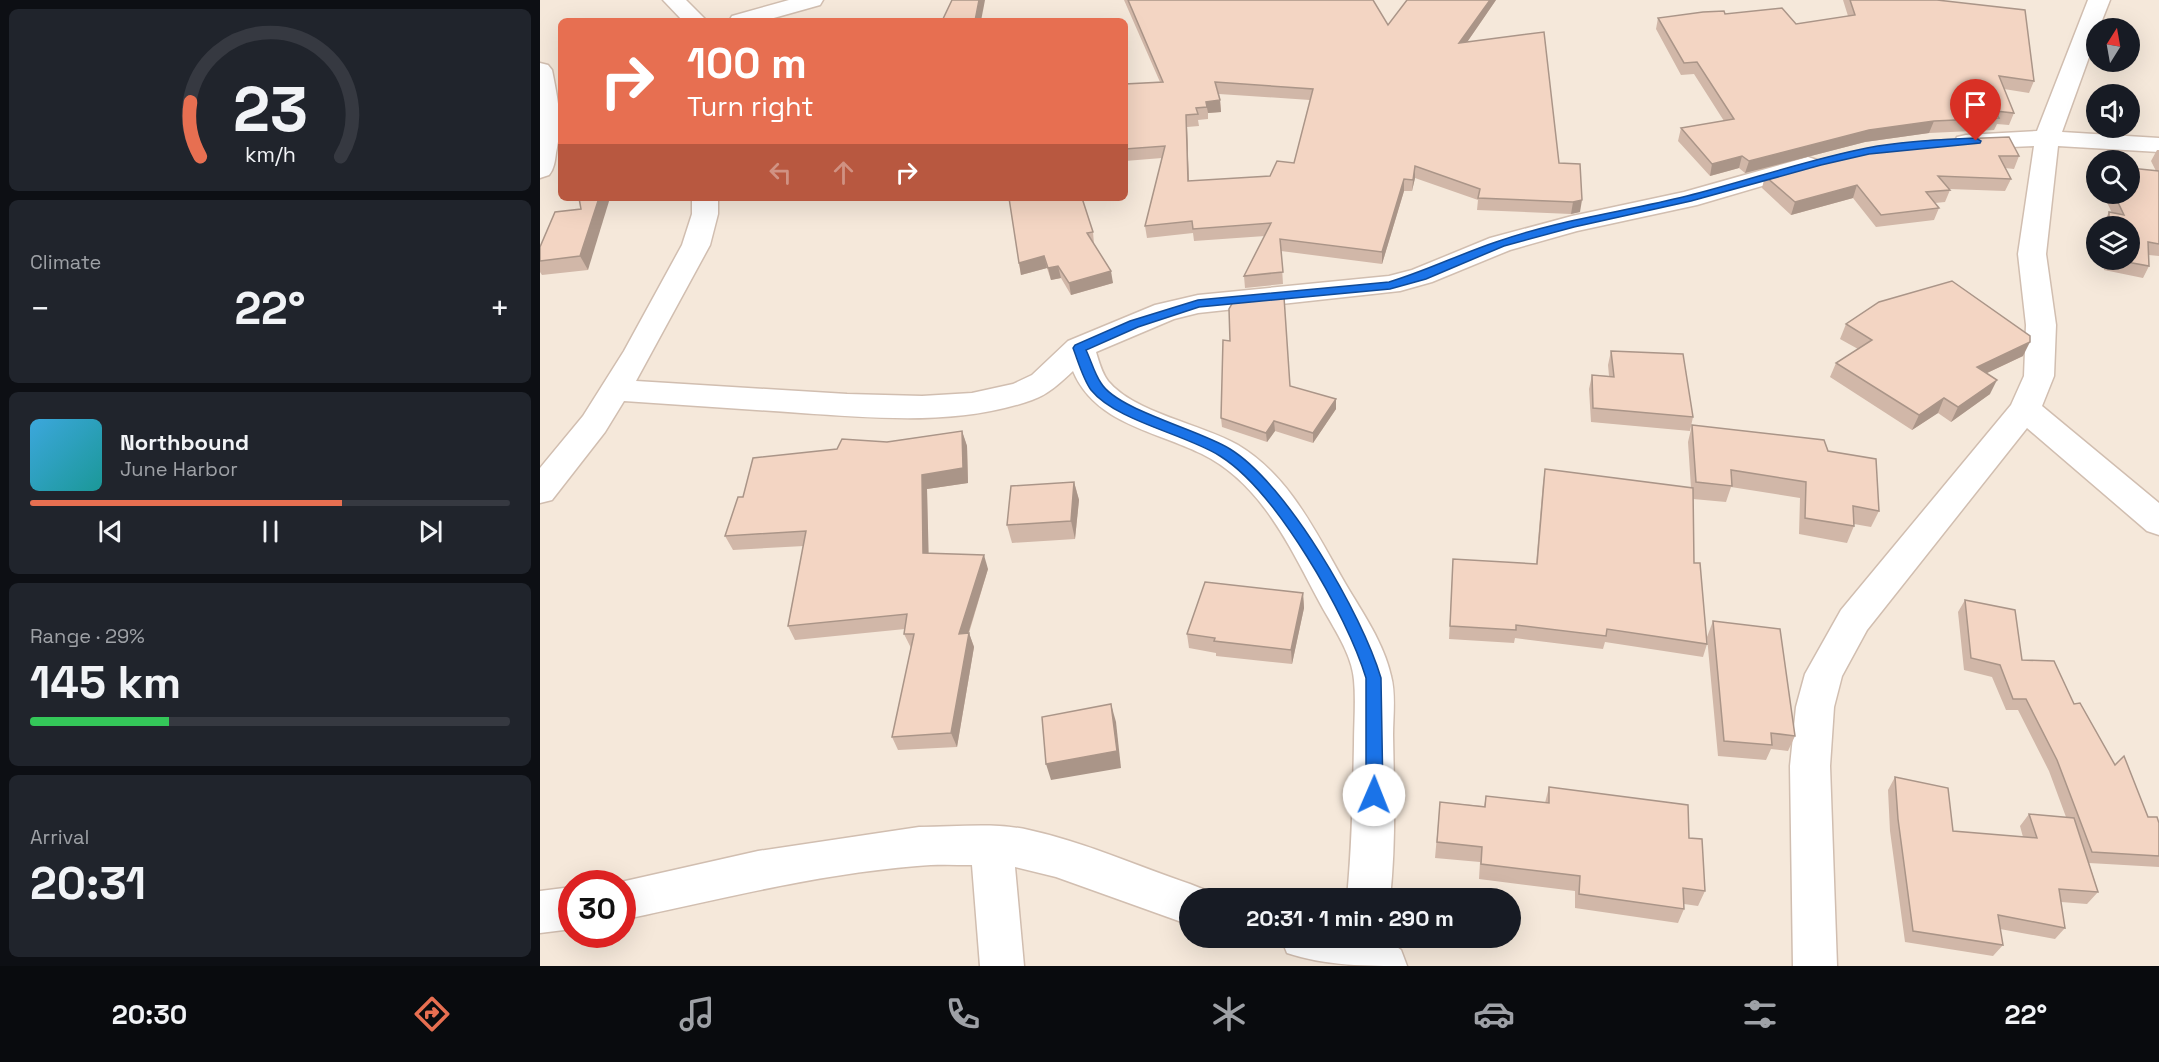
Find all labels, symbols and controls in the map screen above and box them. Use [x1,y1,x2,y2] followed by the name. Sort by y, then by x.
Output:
[2086,18,2140,72] north arrow
[2086,18,2140,270] map controls
[687,37,807,90] text: 100 m
[588,42,666,120] icon: right
[232,70,307,149] text: 23
[1950,79,2001,141] pin
[2086,84,2140,138] button: sound
[1959,88,1992,121] icon: arrive
[687,89,814,124] text: Turn right
[244,142,296,169] text: km/h
[2086,150,2140,204] button: search
[764,156,797,189] icon: left
[827,156,860,189] icon: ahead
[890,156,923,189] icon: right
[2086,216,2140,270] button: layers
[30,249,101,275] text: Climate
[234,280,306,337] text: 22°
[30,288,50,330] text: −
[490,288,510,330] text: +
[120,428,249,456] text: Northbound
[120,456,238,482] text: June Harbor
[94,515,127,548] icon: previous
[254,515,287,548] icon: pause
[414,515,447,548] icon: next
[30,623,145,649] text: Range · 29%
[30,654,181,711] text: 145 km
[1342,763,1406,827] position arrow
[30,824,89,850] text: Arrival
[30,855,146,912] text: 20:31
[558,870,636,948] speed limit sign: 30
[1246,904,1454,932] text: 20:31 · 1 min · 290 m
[411,993,453,1035] icon: directions
[676,993,718,1035] icon: music
[942,993,984,1035] icon: phone
[1208,993,1250,1035] icon: climate
[1473,993,1515,1035] icon: car
[1739,993,1781,1035] icon: filters
[112,997,187,1032] text: 20:30
[2004,997,2047,1032] text: 22°

